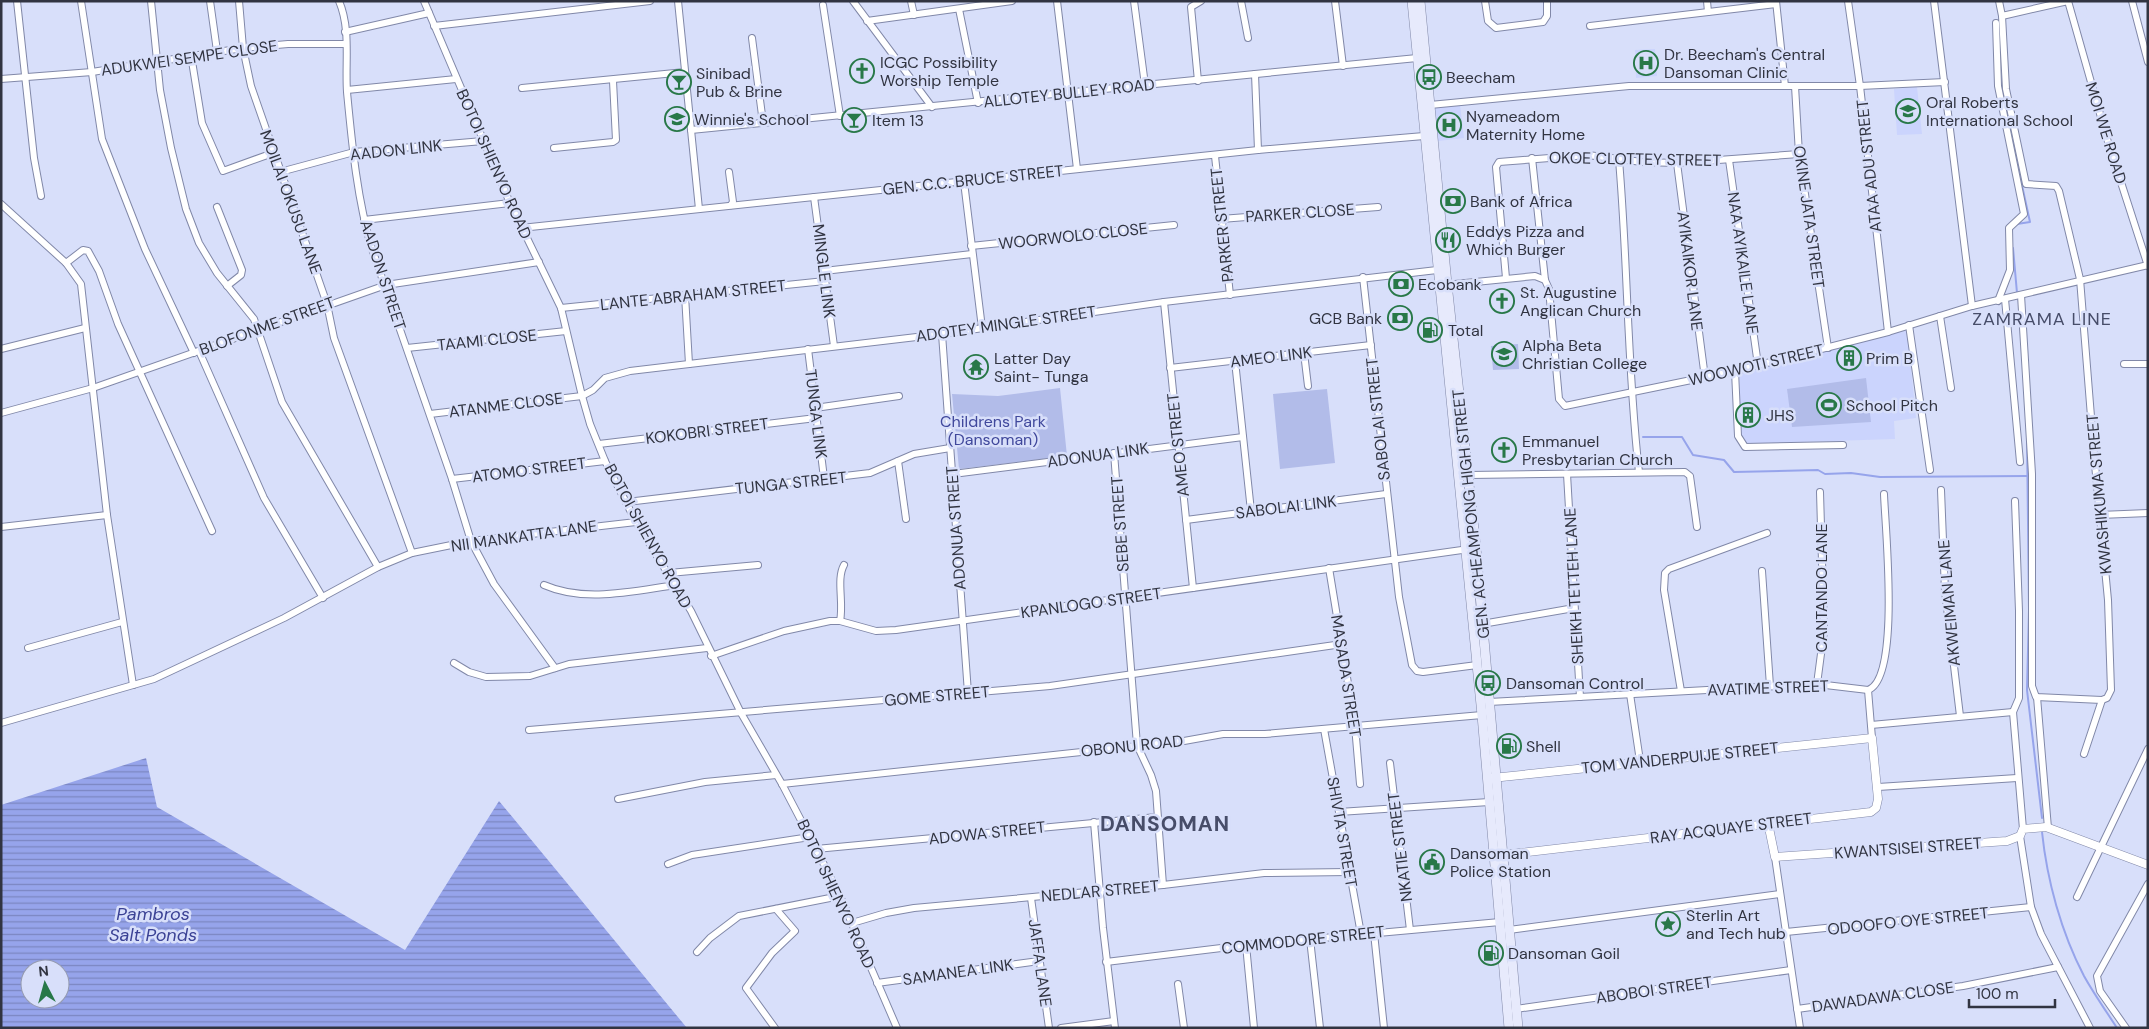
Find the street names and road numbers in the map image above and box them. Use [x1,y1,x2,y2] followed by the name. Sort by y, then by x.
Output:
[99,35,279,81] street label: ADUKWEI SEMPE CLOSE
[982,74,1156,112] street label: ALLOTEY BULLEY ROAD
[2081,80,2131,186] street label: MOI WE ROAD
[451,86,537,242] street label: BOTOI SHIENYO ROAD
[1852,99,1886,233] street label: ATAA ADU STREET
[255,127,327,277] street label: MOILAI OKUSU LANE
[349,135,443,165] street label: AADON LINK
[1789,144,1829,290] street label: OKINE JATA STREET
[1549,147,1721,171] street label: OKOE CLOTTEY STREET
[882,160,1064,200] street label: GEN. C.C. BRUCE STREET
[1206,167,1238,283] street label: PARKER STREET
[1723,190,1763,336] street label: NAA AYIKAILE LANE
[1245,199,1355,227] street label: PARKER CLOSE
[1672,210,1708,332] street label: AYIKAIKOR LANE
[355,217,411,333] street label: AADON STREET
[997,218,1149,254] street label: WOORWOLO CLOSE
[808,223,840,319] street label: MINGLE LINK
[599,275,787,315] street label: LANTE ABRAHAM STREET
[196,292,338,360] street label: BLOFONME STREET
[915,301,1097,347] street label: ADOTEY MINGLE STREET
[436,324,538,356] street label: TAAMI CLOSE
[1686,339,1826,391] street label: WOOWOTI STREET
[1229,342,1313,372] street label: AMEO LINK
[1361,356,1395,482] street label: SABOLAI STREET
[800,368,832,460] street label: TUNGA LINK
[448,388,564,422] street label: ATANME CLOSE
[1447,388,1495,640] street label: GEN. ACHEAMPONG HIGH STREET
[1162,392,1194,498] street label: AMEO STREET
[644,413,770,449] street label: KOKOBRI STREET
[2082,413,2116,575] street label: KWASHIKUMA STREET
[1046,437,1150,473] street label: ADONUA LINK
[471,453,587,487] street label: ATOMO STREET
[600,460,696,612] street label: BOTOI SHIENYO ROAD
[941,465,971,591] street label: ADONUA STREET
[734,467,848,499] street label: TUNGA STREET
[1106,475,1134,573] street label: SEBE STREET
[1234,490,1338,524] street label: SABOLAI LINK
[1559,507,1589,665] street label: SHEIKH TETTEH LANE
[450,515,598,557] street label: NII MANKATTA LANE
[1811,523,1832,653] street label: CANTANDO LANE
[1933,539,1965,667] street label: AKWEIMAN LANE
[1019,583,1163,623] street label: KPANLOGO STREET
[1326,613,1366,739] street label: MASADA STREET
[1707,675,1829,701] street label: AVATIME STREET
[883,681,991,711] street label: GOME STREET
[1080,730,1184,762] street label: OBONU ROAD
[1580,737,1780,779] street label: TOM VANDERPUIJE STREET
[1322,775,1362,889] street label: SHIVTA STREET
[1383,791,1417,903] street label: NKATIE STREET
[1649,808,1813,848] street label: RAY ACQUAYE STREET
[792,816,880,972] street label: BOTOI SHIENYO ROAD
[928,816,1046,850] street label: ADOWA STREET
[1833,832,1983,864] street label: KWANTSISEI STREET
[1040,875,1160,907] street label: NEDLAR STREET
[1826,902,1990,940] street label: ODOOFO OYE STREET
[1023,918,1057,1008] street label: JAFFA LANE
[1220,921,1386,959] street label: COMMODORE STREET
[901,954,1015,990] street label: SAMANEA LINK
[1594,971,1714,1009] street label: ABOBOI STREET
[1811,977,1955,1017] street label: DAWADAWA CLOSE

